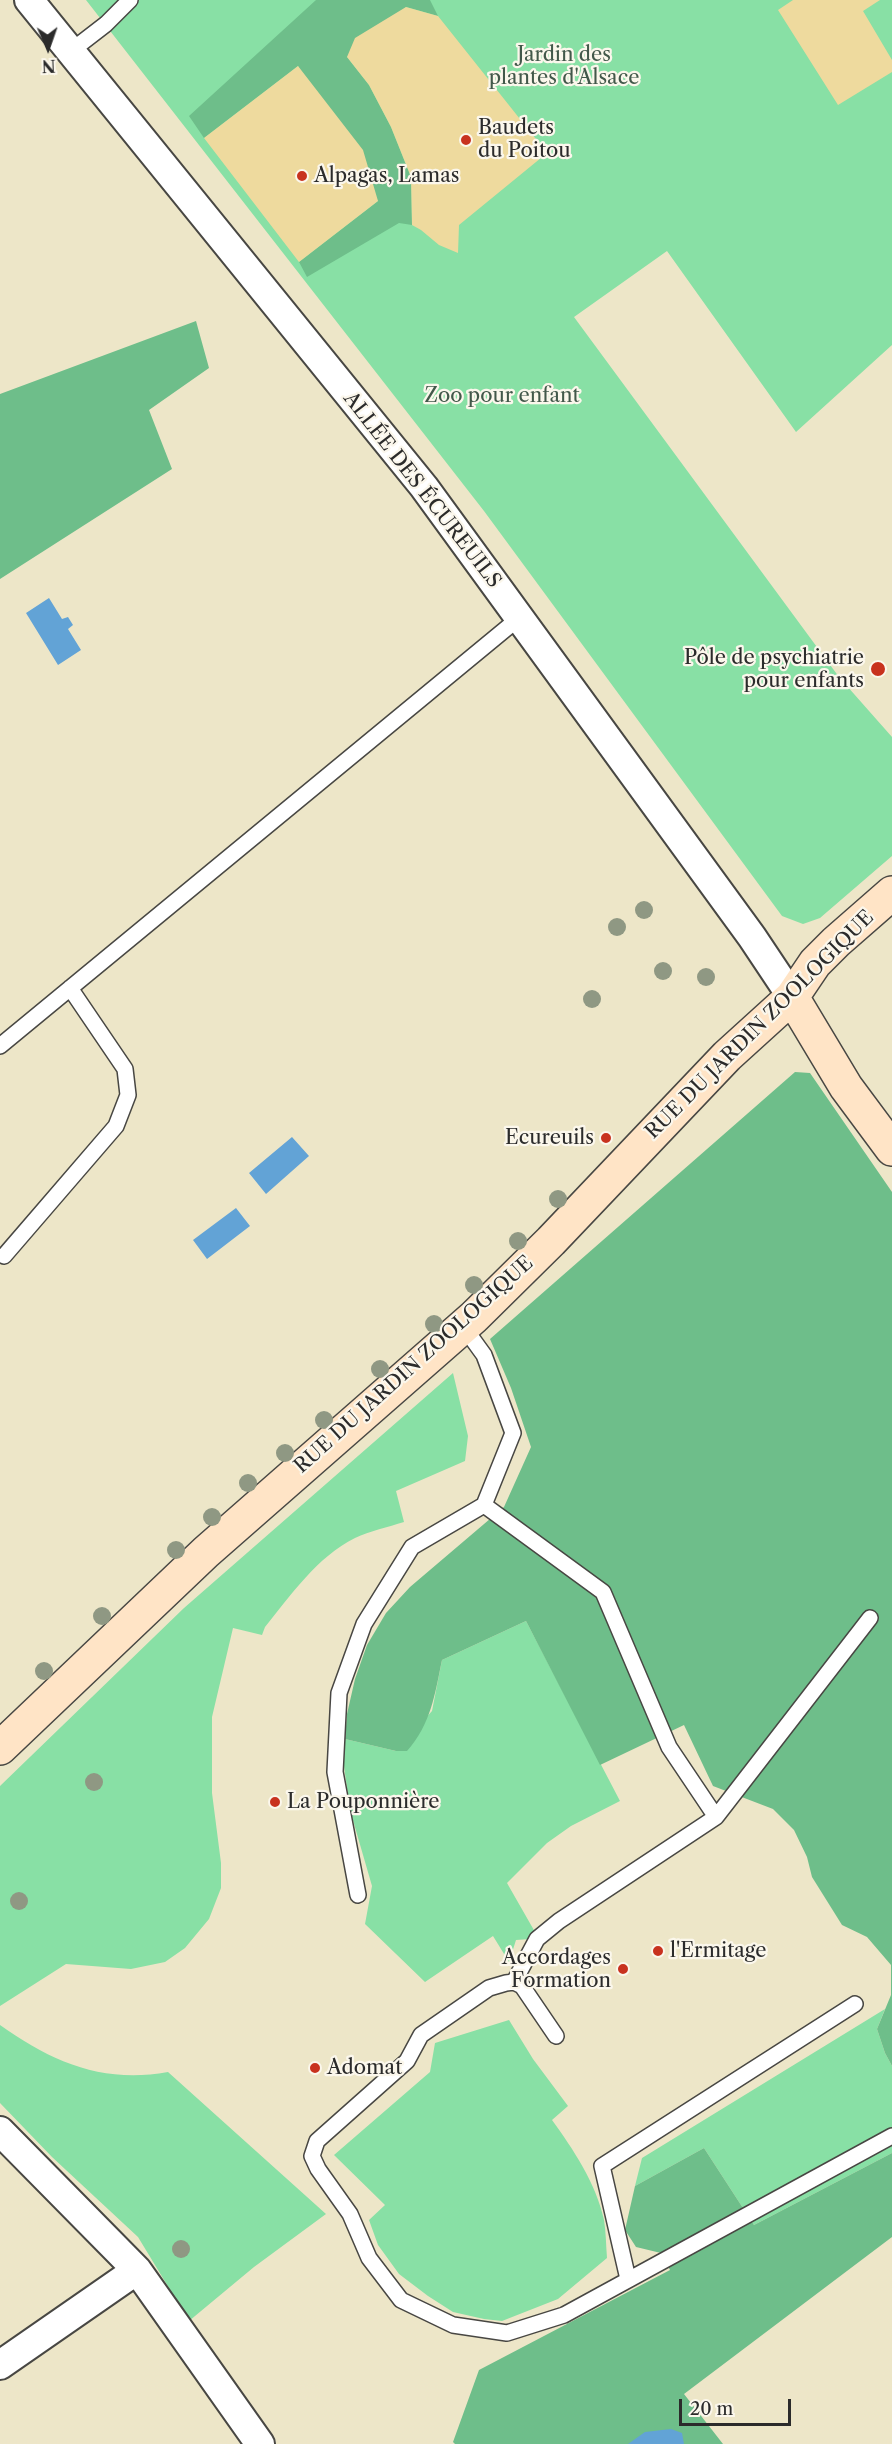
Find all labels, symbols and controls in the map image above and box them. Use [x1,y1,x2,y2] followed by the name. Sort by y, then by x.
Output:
[18,18,78,78] north arrow
[489,43,639,90] park label: Jardin des plantes d'Alsace
[41,56,56,76] text: N
[478,116,571,163] place label: Baudets du Poitou
[459,133,473,147] marker: Baudets du Poitou
[314,164,459,188] place label: Alpagas, Lamas
[295,169,309,183] marker: Alpagas, Lamas
[424,384,580,408] park label: Zoo pour enfant
[338,387,506,593] street label: ALLÉE DES ÉCUREUILS
[684,646,864,693] place label: Pôle de psychiatrie pour enfants
[869,660,887,678] marker: Pôle de psychiatrie pour enfants
[641,906,879,1144] street label: RUE DU JARDIN ZOOLOGIQUE
[505,1126,594,1150] place label: Ecureuils
[599,1131,613,1145] marker: Ecureuils
[290,1251,538,1479] street label: RUE DU JARDIN ZOOLOGIQUE
[287,1790,440,1814] place label: La Pouponnière
[268,1795,282,1809] marker: La Pouponnière
[670,1939,766,1963] place label: l'Ermitage
[651,1944,665,1958] marker: l'Ermitage
[502,1946,611,1993] place label: Accordages Formation
[616,1962,630,1976] marker: Accordages Formation
[327,2056,402,2080] place label: Adomat
[308,2061,322,2075] marker: Adomat
[682,2387,794,2425] scale bar
[690,2398,733,2420] text: 20 m

